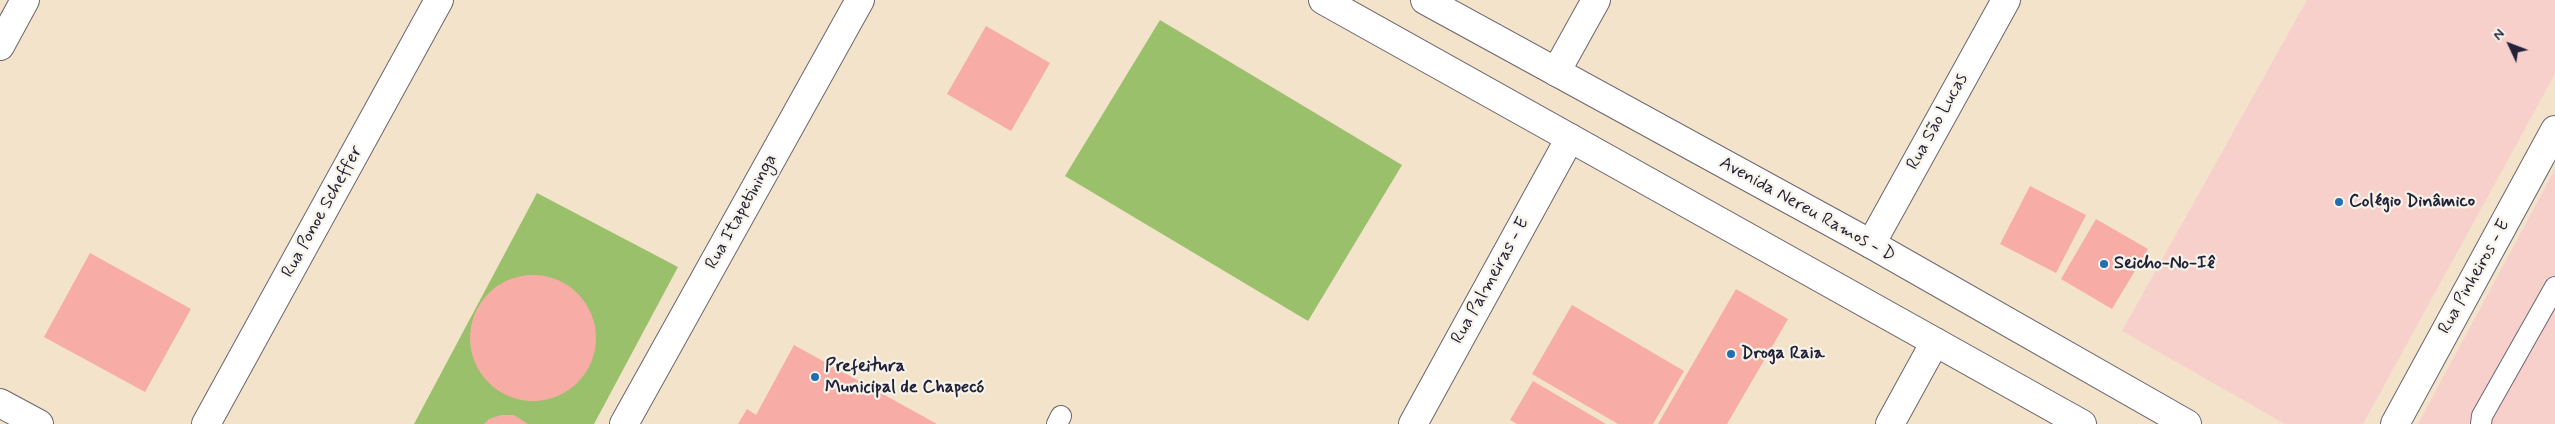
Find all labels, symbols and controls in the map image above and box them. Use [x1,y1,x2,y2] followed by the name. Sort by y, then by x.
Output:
[2485,20,2535,70] north arrow
[2489,25,2509,44] text: N
[1903,70,1973,174] street label: Rua São Lucas
[278,142,368,282] street label: Rua Ponoe Scheffer
[701,151,783,273] street label: Rua Itapetininga
[1715,153,1899,267] street label: Avenida Nereu Ramos - D
[2349,191,2475,213] place label: Colégio Dinâmico
[2333,196,2345,208] marker: Colégio Dinâmico
[1447,214,1535,348] street label: Rua Palmeiras - E
[2435,216,2515,338] street label: Rua Pinheiros - E
[2114,253,2216,275] place label: Seicho-No-Iê
[2098,258,2110,270] marker: Seicho-No-Iê
[1741,343,1824,365] place label: Droga Raia
[1725,348,1737,360] marker: Droga Raia
[825,356,984,398] place label: Prefeitura Municipal de Chapecó
[809,371,821,383] marker: Prefeitura Municipal de Chapecó

